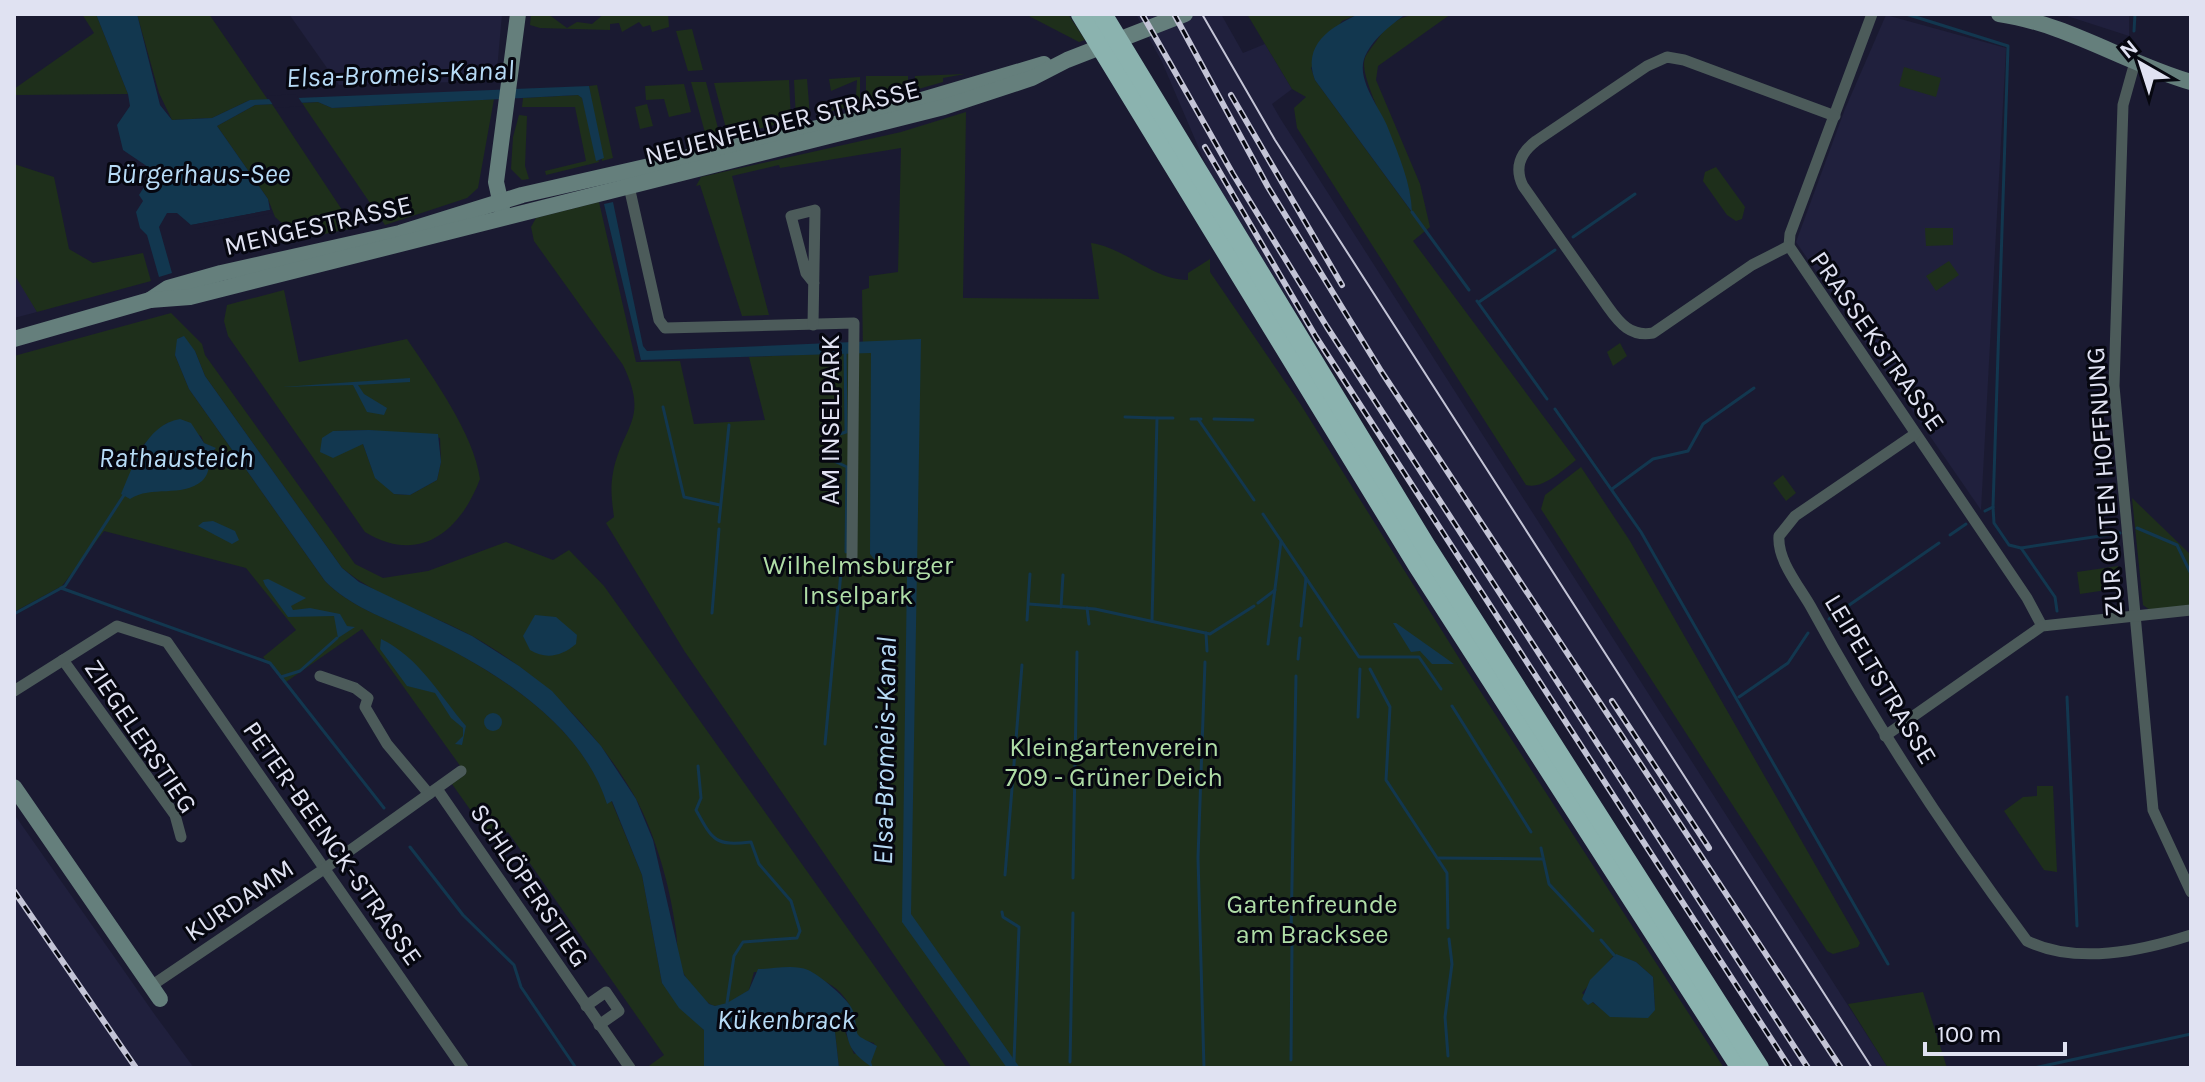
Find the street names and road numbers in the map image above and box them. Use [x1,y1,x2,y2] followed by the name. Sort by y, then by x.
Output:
[642,73,923,172] street label: NEUENFELDER STRASSE
[221,189,415,262] street label: MENGESTRASSE
[1804,245,1951,437] street label: PRASSEKSTRASSE
[815,334,846,505] street label: AM INSELPARK
[2080,346,2129,618] street label: ZUR GUTEN HOFFNUNG
[1818,589,1943,770] street label: LEIPELTSTRASSE
[78,654,203,819] street label: ZIEGELERSTIEG
[236,715,429,971] street label: PETER-BEENCK-STRASSE
[464,798,596,973] street label: SCHLÖPERSTIEG
[179,853,300,948] street label: KURDAMM

